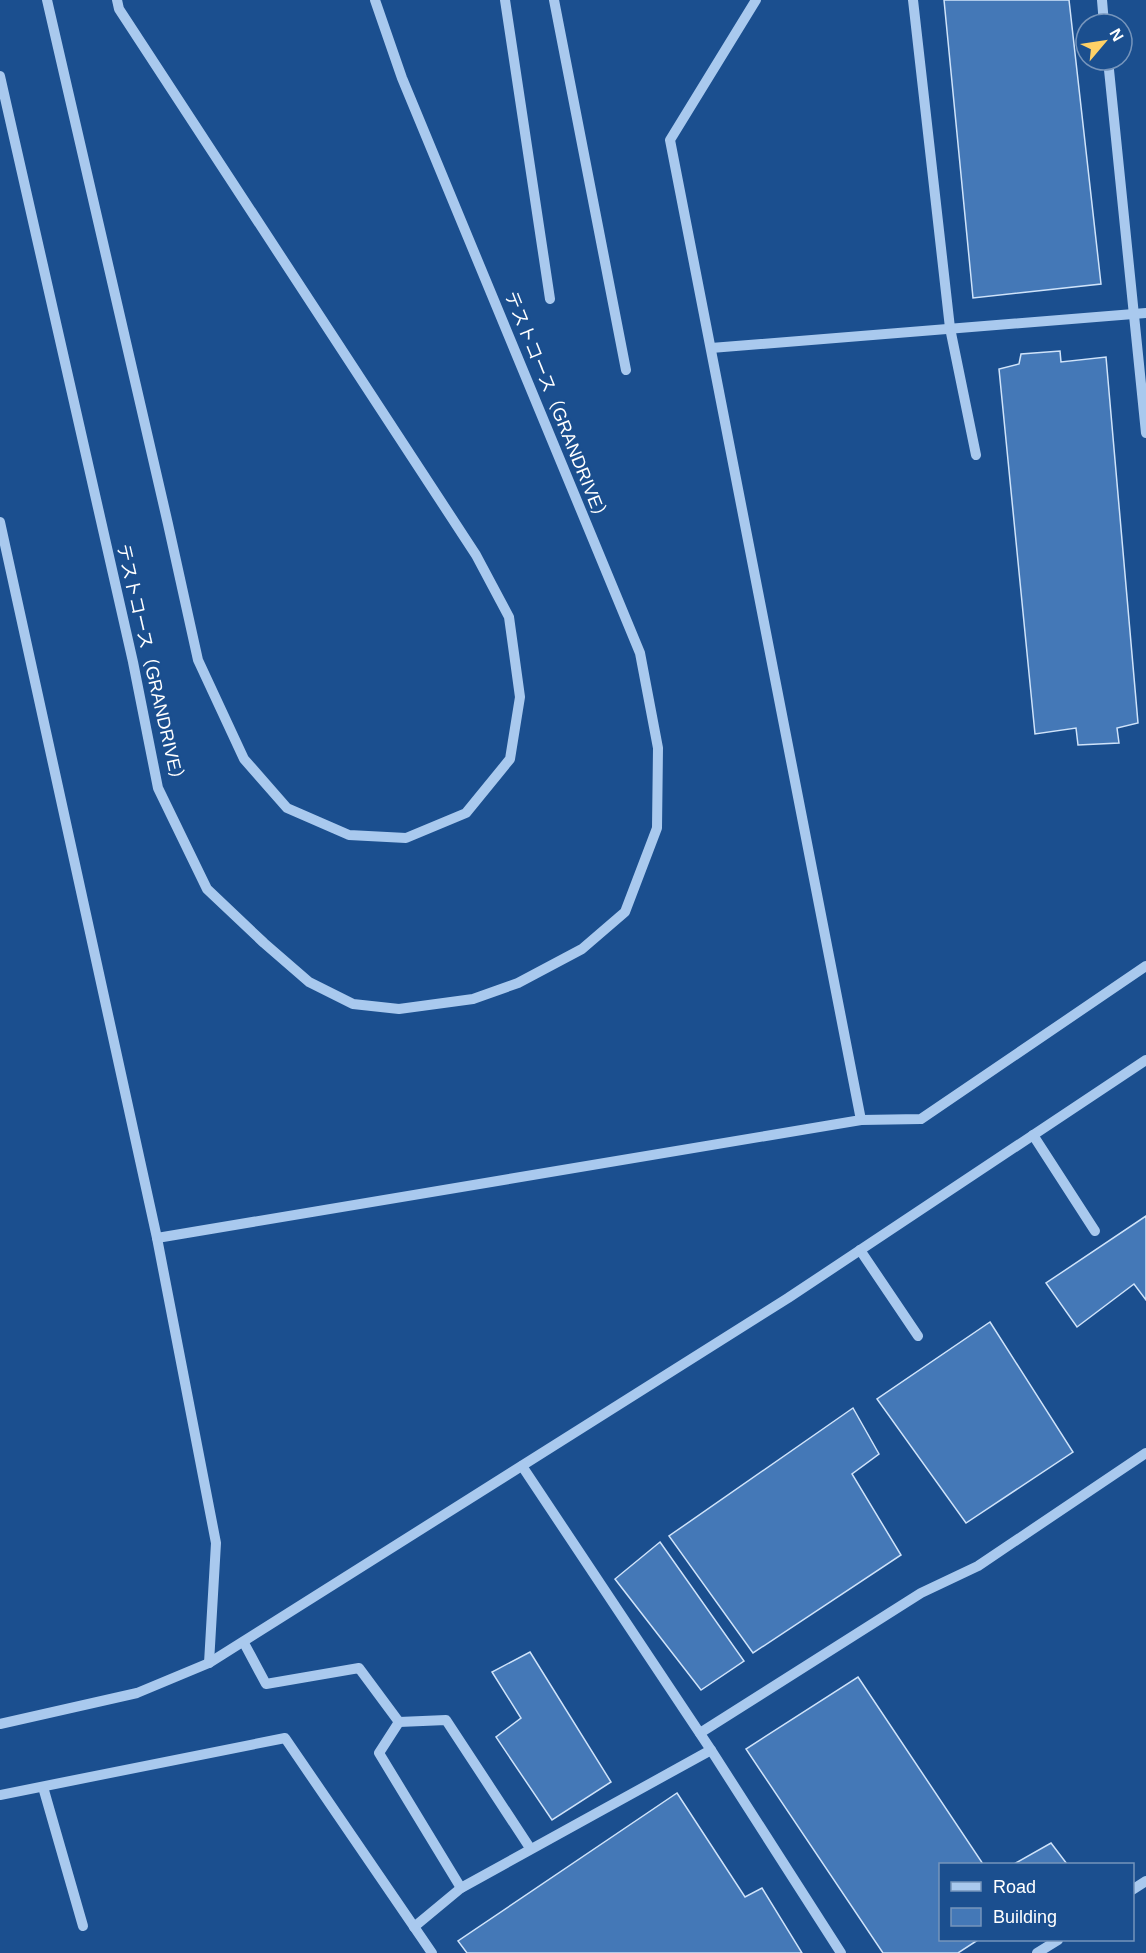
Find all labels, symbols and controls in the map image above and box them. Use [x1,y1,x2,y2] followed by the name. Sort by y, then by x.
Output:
[1074,12,1134,72] north arrow
[1106,26,1127,44] text: N
[501,288,613,528] street label: テストコース（GRANDRIVE）
[113,542,189,790] street label: テストコース（GRANDRIVE）
[939,1863,1134,1941] legend
[993,1877,1036,1897] text: Road
[993,1907,1057,1927] text: Building

